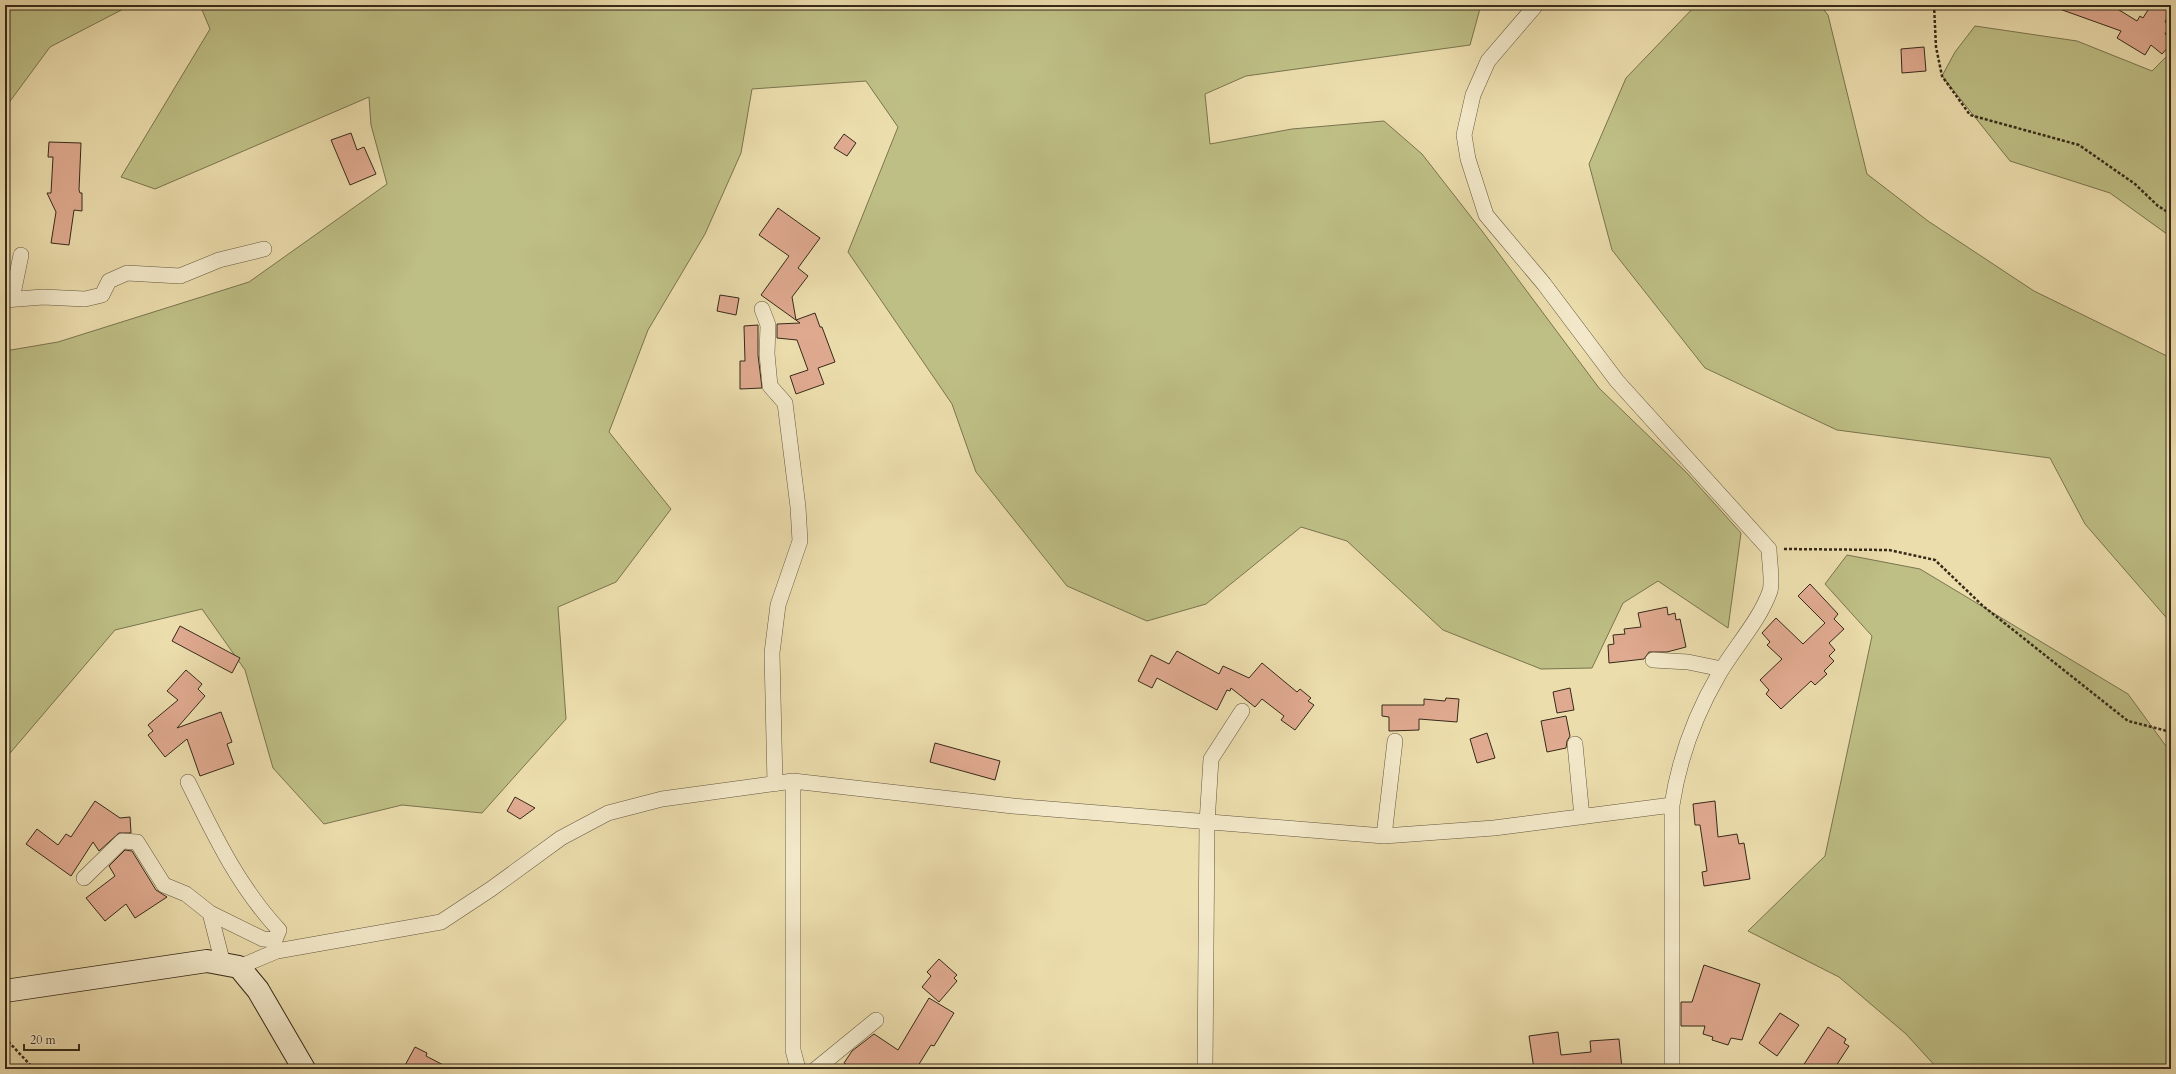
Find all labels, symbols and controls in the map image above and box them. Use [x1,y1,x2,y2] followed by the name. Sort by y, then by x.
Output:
[24,1026,79,1052] scale bar
[30,1032,57,1048] text: 20 m

